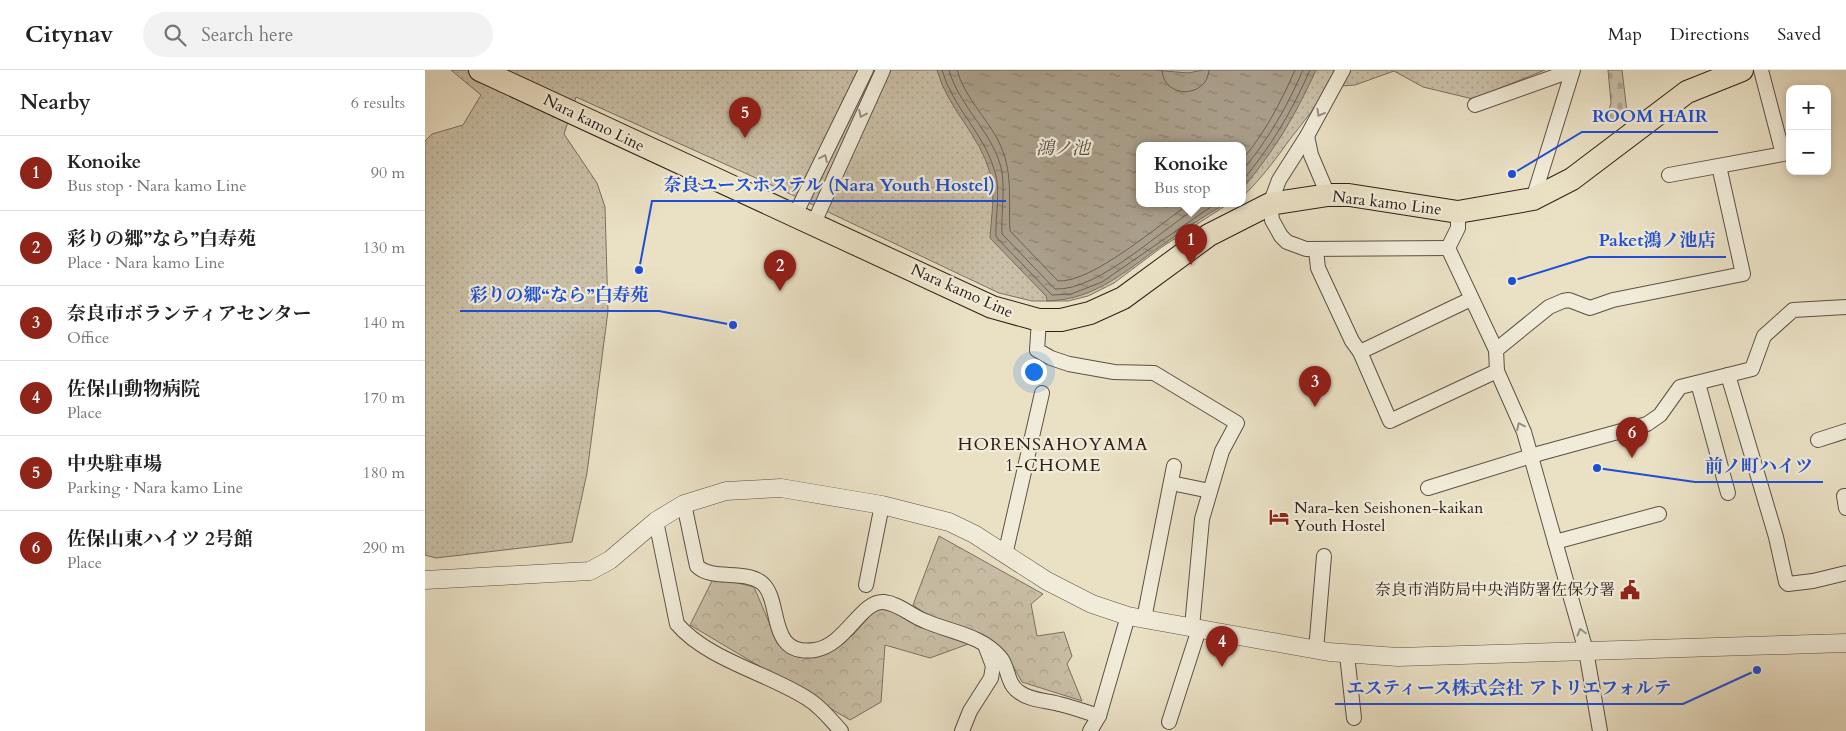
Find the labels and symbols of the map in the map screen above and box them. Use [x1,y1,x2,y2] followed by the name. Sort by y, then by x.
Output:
[540,89,648,157] street label: Nara kamo Line
[729,97,761,138] pin: 5
[1582,99,1718,132] callout: ROOM HAIR
[1592,104,1709,129] text: ROOM HAIR
[1316,107,1326,116] one-way arrow
[858,109,868,118] one-way arrow
[1036,136,1092,161] water label: 鴻ノ池
[818,154,828,163] one-way arrow
[652,168,1006,201] callout: 奈良ユースホステル (Nara Youth Hostel)
[663,173,995,198] text: 奈良ユースホステル (Nara Youth Hostel)
[1331,185,1443,221] street label: Nara kamo Line
[1175,224,1207,265] pin: 1
[1589,224,1726,257] callout: Paket鴻ノ池店
[1598,228,1716,253] text: Paket鴻ノ池店
[764,250,796,291] pin: 2
[907,259,1017,323] street label: Nara kamo Line
[460,278,659,311] callout: 彩りの郷“なら”白寿苑
[469,283,649,308] text: 彩りの郷“なら”白寿苑
[1021,359,1047,385] your location
[1299,366,1331,407] pin: 3
[1616,417,1648,458] pin: 6
[1516,422,1526,431] one-way arrow
[958,432,1148,478] district label: HORENSAHOYAMA 1-CHOME
[1695,449,1823,482] callout: 前ノ町ハイツ
[1705,454,1813,479] text: 前ノ町ハイツ
[1294,497,1483,537] place label: Nara-ken Seishonen-kaikan Youth Hostel
[1268,506,1290,528] hotel icon: Nara-ken Seishonen-kaikan Youth Hostel
[1375,579,1615,601] place label: 奈良市消防局中央消防署佐保分署
[1619,579,1641,601] public building icon: 奈良市消防局中央消防署佐保分署
[1206,626,1238,667] pin: 4
[1576,628,1586,636] one-way arrow
[1335,671,1683,704] callout: エスティース株式会社 アトリエフォルテ
[1347,676,1671,701] text: エスティース株式会社 アトリエフォルテ

